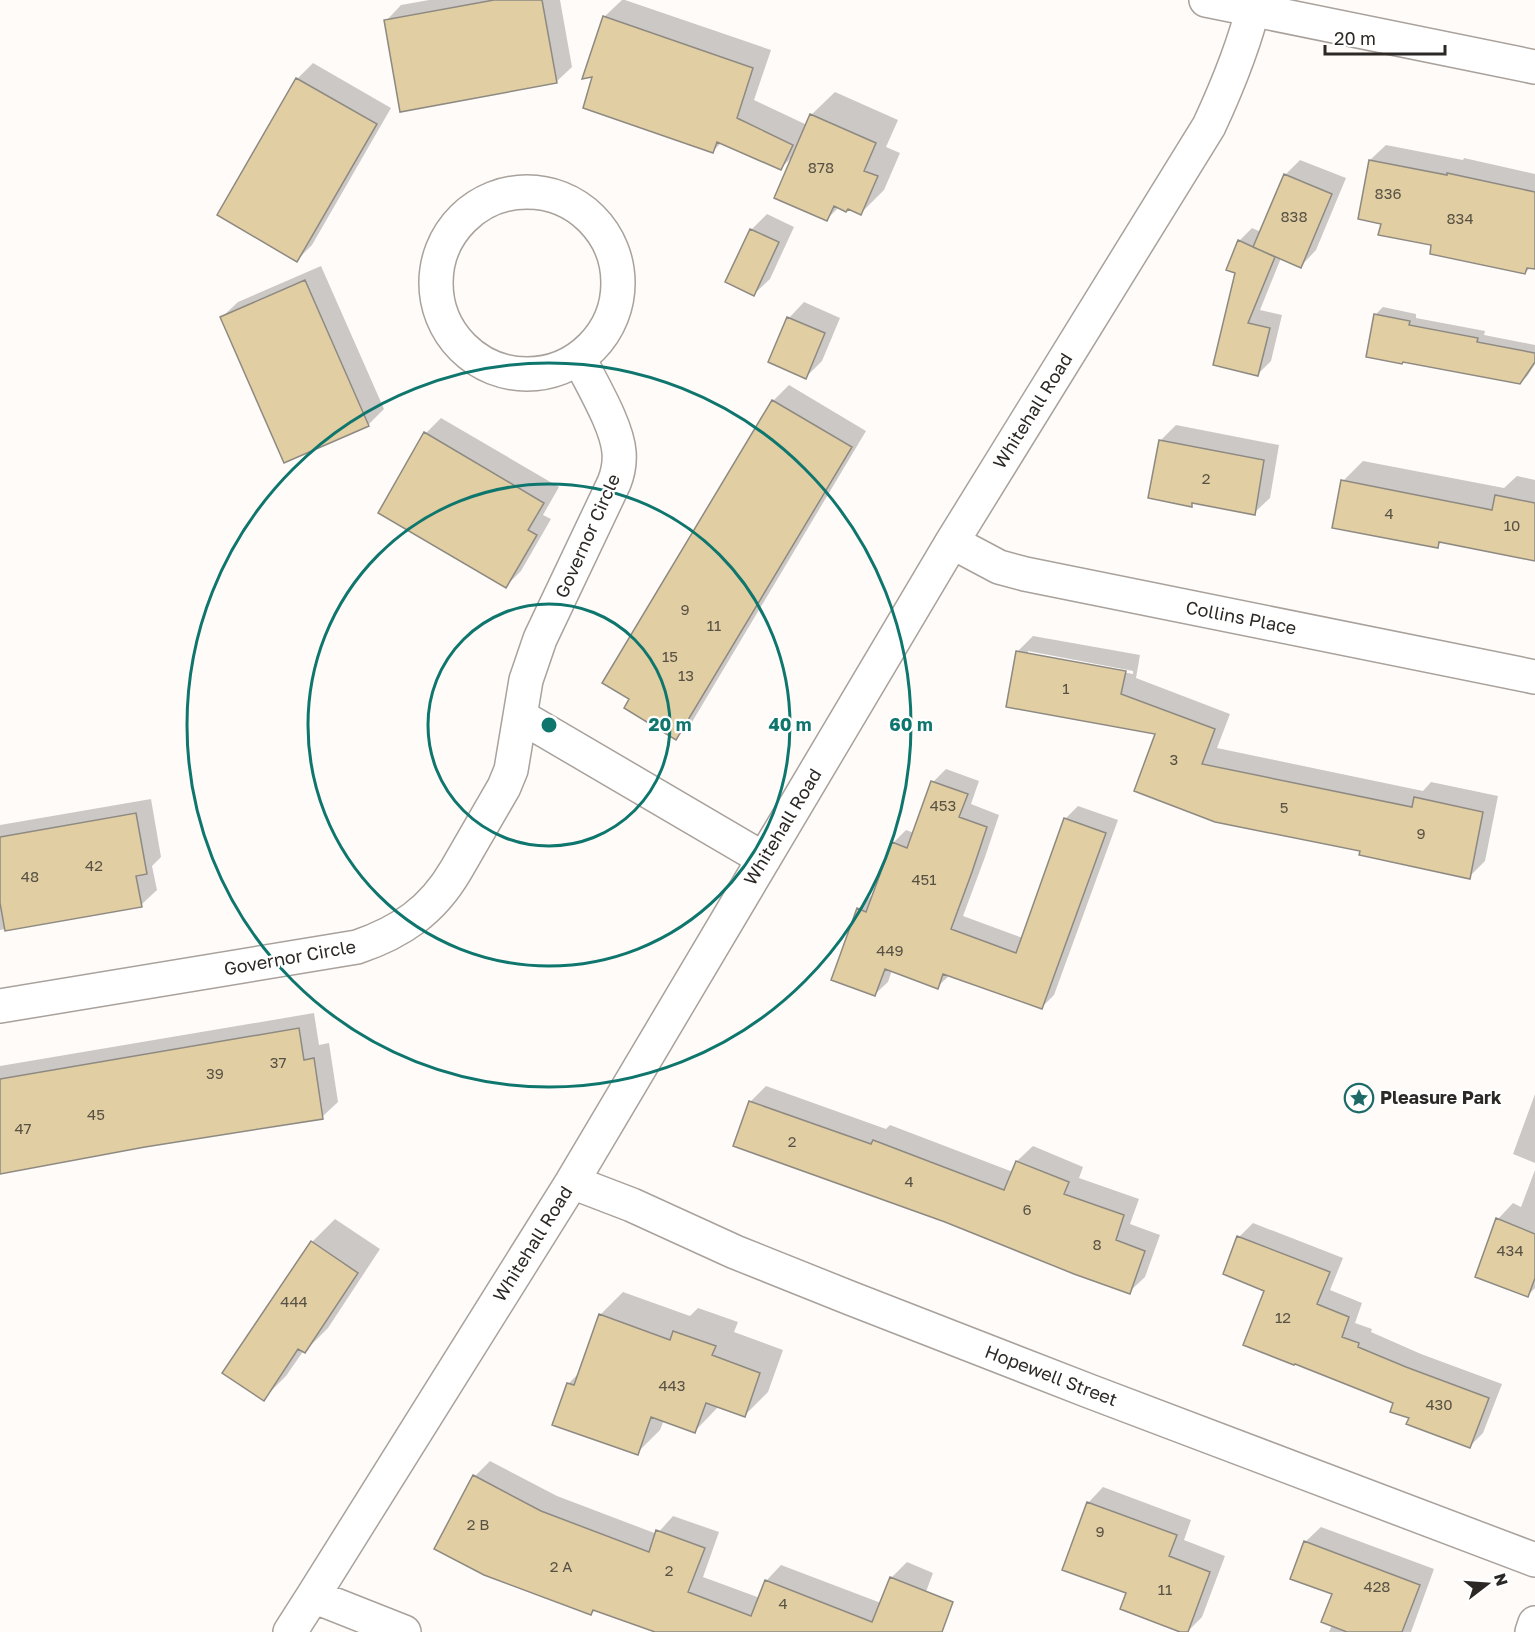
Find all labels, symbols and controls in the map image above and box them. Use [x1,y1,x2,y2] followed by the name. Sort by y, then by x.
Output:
[1325,18,1445,56] scale bar
[1334,27,1376,49] text: 20 m
[808,158,834,176] house number: 878
[1374,184,1402,202] house number: 836
[1280,207,1308,225] house number: 838
[1446,209,1474,227] house number: 834
[988,349,1077,472] street label: Whitehall Road
[1202,469,1210,487] house number: 2
[550,470,624,601] street label: Governor Circle
[1384,504,1394,522] house number: 4
[1504,516,1520,534] house number: 10
[1184,595,1298,639] street label: Collins Place
[680,600,690,618] house number: 9
[707,616,721,634] house number: 11
[662,647,678,665] house number: 15
[678,666,694,684] house number: 13
[1062,679,1070,697] house number: 1
[649,713,691,735] text: 20 m
[768,713,812,735] text: 40 m
[889,713,933,735] text: 60 m
[539,715,559,735] centre of rings
[1170,750,1178,768] house number: 3
[739,764,826,889] street label: Whitehall Road
[930,796,956,814] house number: 453
[1280,798,1288,816] house number: 5
[1416,824,1426,842] house number: 9
[85,856,103,874] house number: 42
[21,867,39,885] house number: 48
[911,870,937,888] house number: 451
[222,935,357,979] street label: Governor Circle
[876,941,904,959] house number: 449
[270,1053,286,1071] house number: 37
[206,1064,224,1082] house number: 39
[1343,1082,1375,1114] place icon: Pleasure Park
[1380,1086,1502,1108] place label: Pleasure Park
[87,1105,105,1123] house number: 45
[14,1119,32,1137] house number: 47
[788,1132,796,1150] house number: 2
[904,1172,914,1190] house number: 4
[488,1182,577,1305] street label: Whitehall Road
[1022,1200,1032,1218] house number: 6
[1092,1235,1102,1253] house number: 8
[1496,1241,1524,1259] house number: 434
[280,1292,308,1310] house number: 444
[1275,1308,1291,1326] house number: 12
[982,1340,1121,1410] street label: Hopewell Street
[658,1376,686,1394] house number: 443
[1425,1395,1453,1413] house number: 430
[467,1515,489,1533] house number: 2 B
[1095,1522,1105,1540] house number: 9
[1457,1554,1517,1614] north arrow
[550,1557,572,1575] house number: 2 A
[665,1561,673,1579] house number: 2
[1490,1571,1513,1588] text: N
[1363,1577,1391,1595] house number: 428
[1158,1580,1172,1598] house number: 11
[778,1594,788,1612] house number: 4

